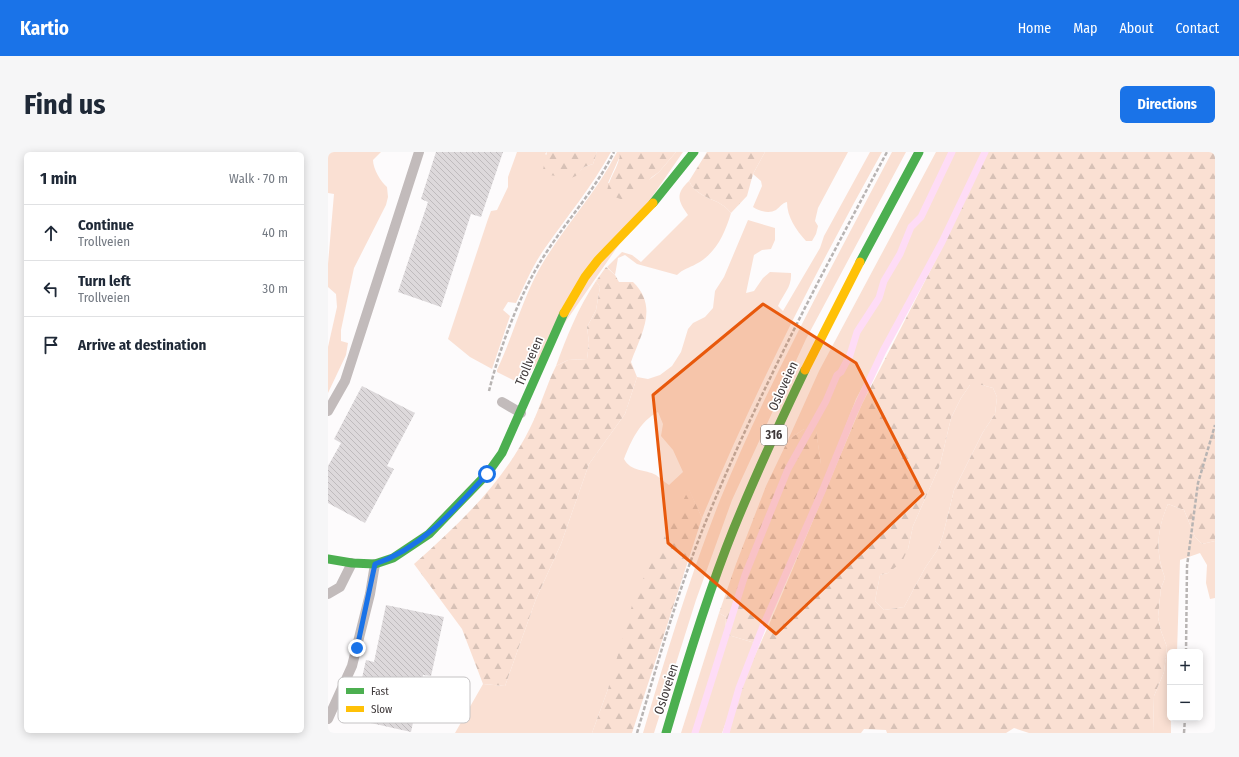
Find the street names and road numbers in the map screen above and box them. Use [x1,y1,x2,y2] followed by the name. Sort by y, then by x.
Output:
[512,334,546,388] street label: Trollveien
[765,359,801,413] street label: Osloveien
[761,425,787,445] road number: 316
[651,662,681,716] street label: Osloveien

